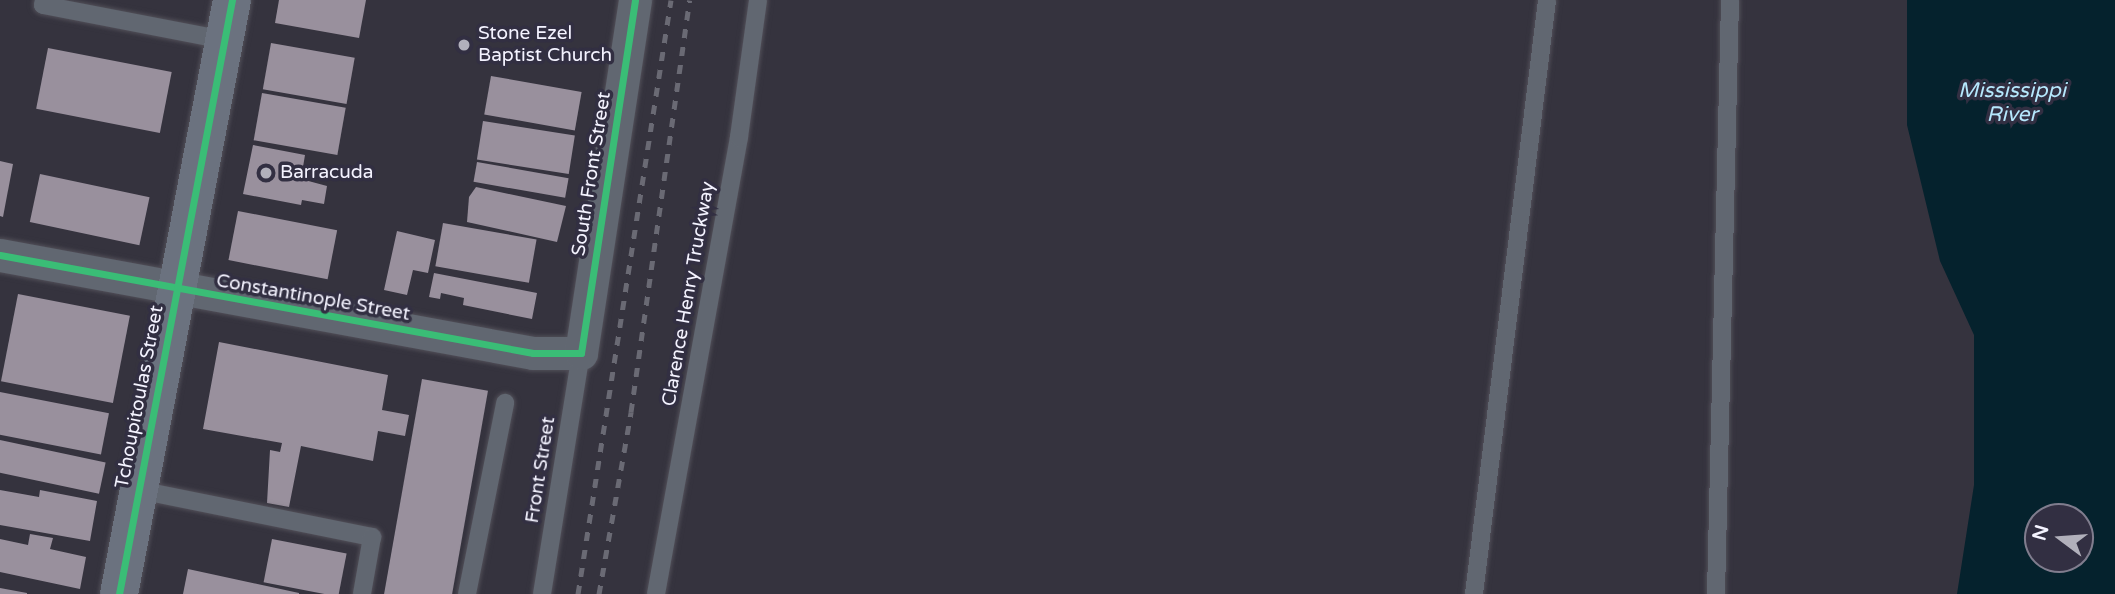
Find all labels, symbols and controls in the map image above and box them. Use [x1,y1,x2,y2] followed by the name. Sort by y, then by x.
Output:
[478,23,612,67] place label: Stone Ezel Baptist Church
[456,37,472,53] marker: Stone Ezel Baptist Church
[1958,78,2066,128] water label: Mississippi River
[568,90,616,258] street label: South Front Street
[280,162,373,184] place label: Barracuda
[258,165,274,181] marker: Barracuda
[658,180,720,408] street label: Clarence Henry Truckway
[214,270,412,326] street label: Constantinople Street
[111,304,169,490] street label: Tchoupitoulas Street
[521,415,561,525] street label: Front Street
[2024,503,2094,573] north arrow
[2028,522,2053,543] text: N

